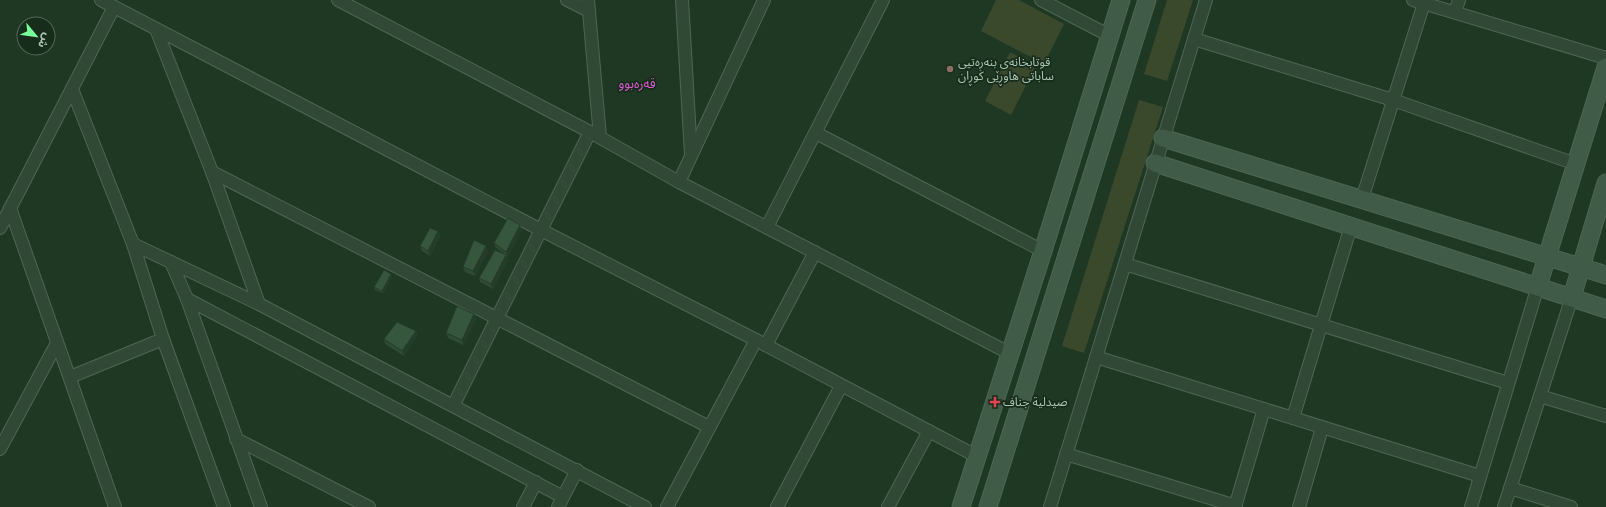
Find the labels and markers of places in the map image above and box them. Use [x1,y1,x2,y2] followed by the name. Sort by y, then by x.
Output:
[958,55,1054,87] place label: قوتابخانەی بنەڕەتیی ساباتی هاوڕێی کوڕان
[945,64,955,74] marker: قوتابخانەی بنەڕەتیی ساباتی هاوڕێی کوڕان
[1003,395,1068,409] place label: صيدلية جناف
[990,397,1000,407] marker: صيدلية جناف

